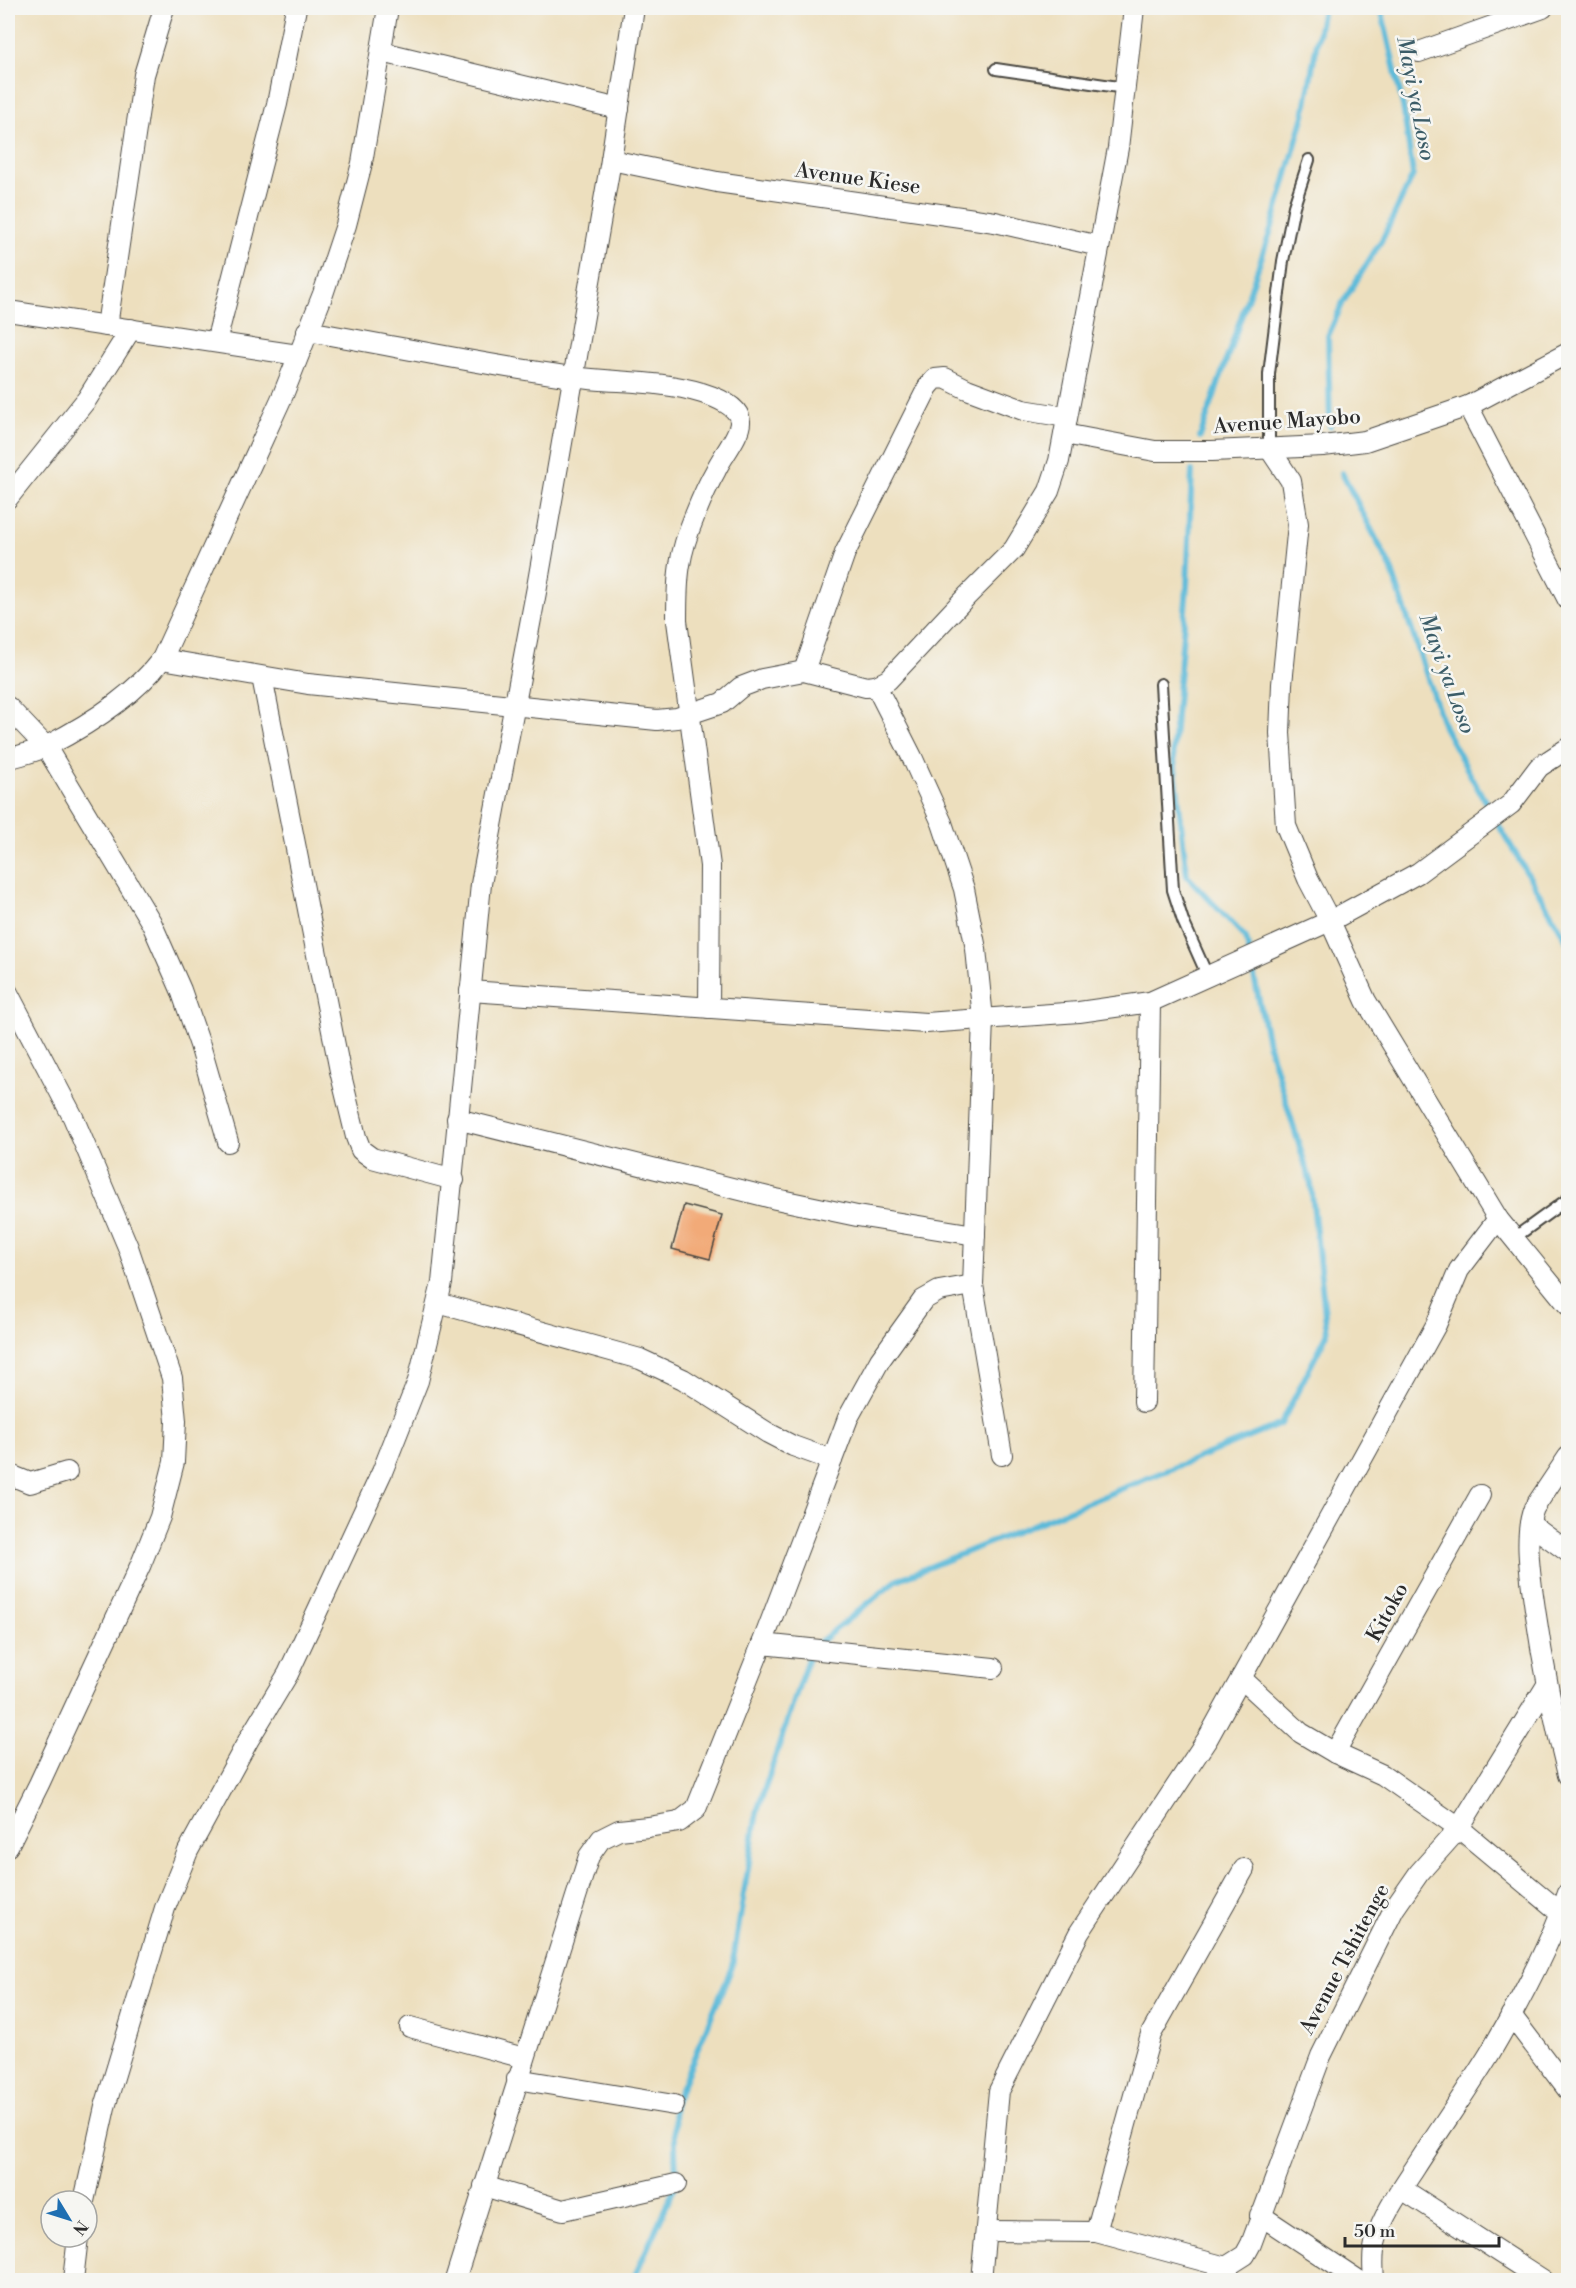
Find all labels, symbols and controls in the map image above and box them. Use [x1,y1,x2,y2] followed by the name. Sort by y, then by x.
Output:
[1390,34,1441,163] water label: Mayi ya Loso
[793,157,922,201] street label: Avenue Kiese
[1211,404,1362,440] street label: Avenue Mayobo
[1412,610,1481,737] water label: Mayi ya Loso
[1361,1578,1415,1647] street label: Kitoko
[1294,1880,1396,2040] street label: Avenue Tshitenge
[39,2189,99,2249] north arrow
[1345,2210,1500,2248] scale bar
[68,2216,92,2239] text: N
[1354,2220,1396,2243] text: 50 m

